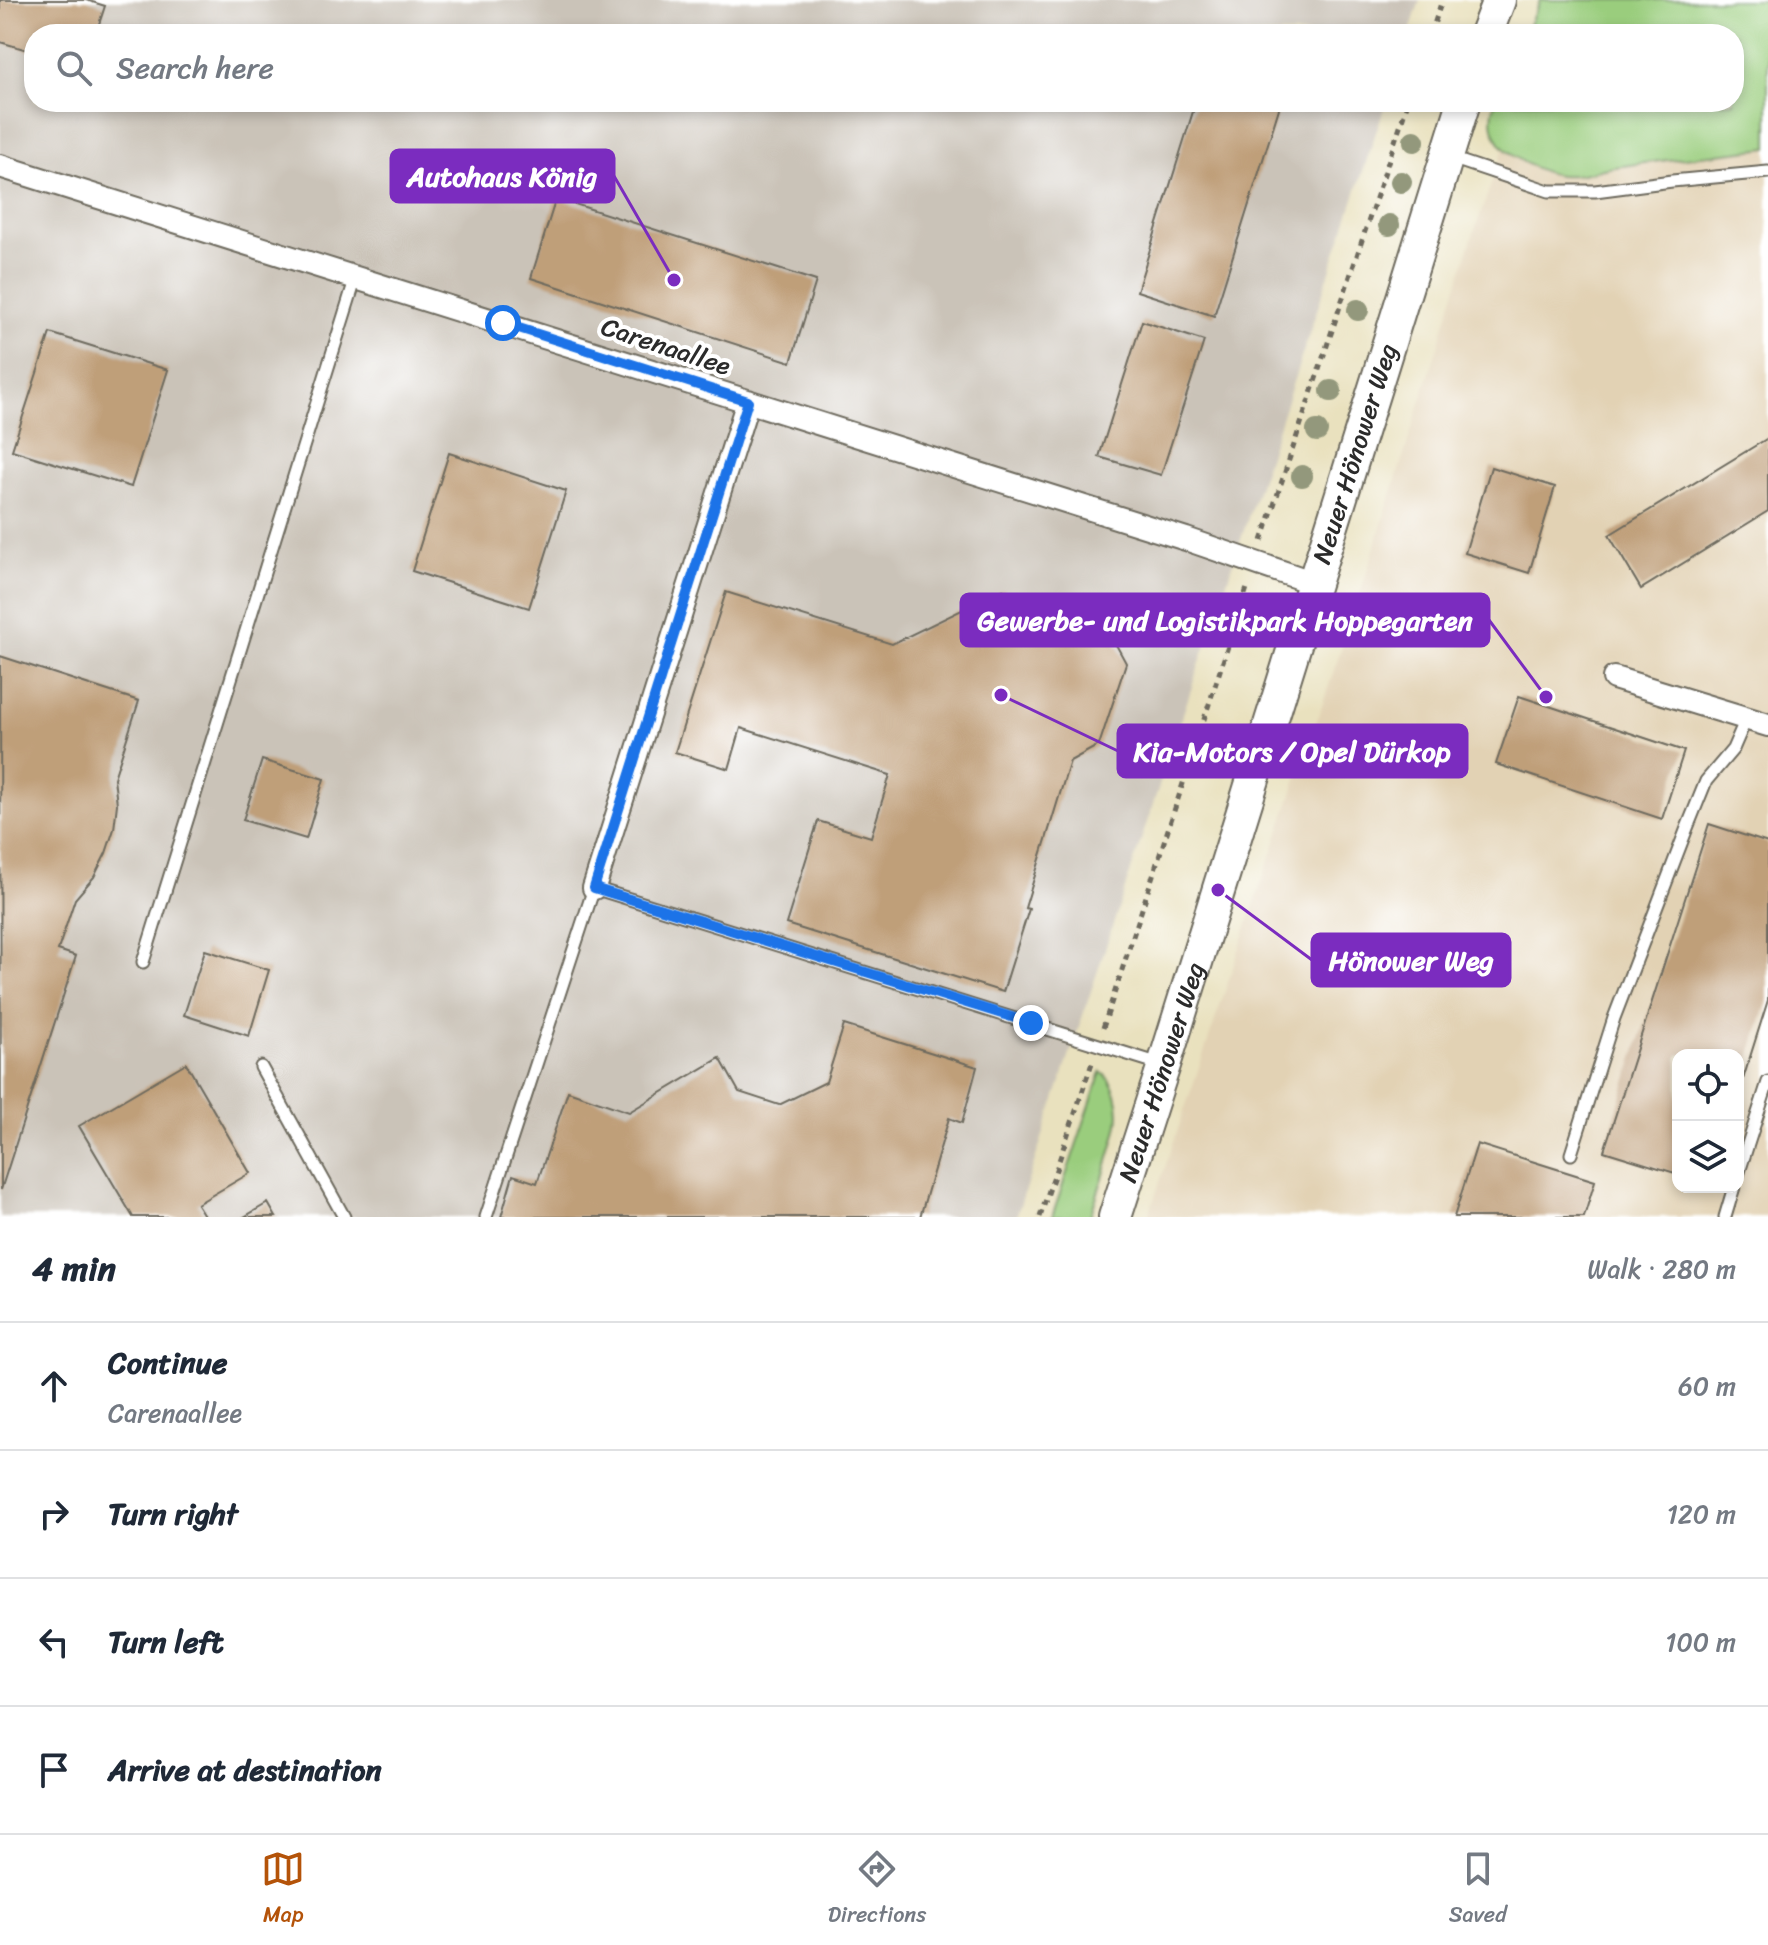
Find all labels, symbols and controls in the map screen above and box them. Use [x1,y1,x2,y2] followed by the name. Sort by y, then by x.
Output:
[24,24,1744,112] search box
[116,41,274,95] text: Search here
[52,46,96,90] icon: search
[391,150,614,202] callout: Autohaus König
[406,152,597,201] text: Autohaus König
[595,303,737,389] street label: Carenaallee
[485,305,521,341] route start
[1298,338,1410,570] street label: Neuer Hönower Weg
[961,594,1489,646] callout: Gewerbe- und Logistikpark Hoppegarten
[977,596,1473,645] text: Gewerbe- und Logistikpark Hoppegarten
[1118,725,1467,777] callout: Kia-Motors / Opel Dürkop
[1132,727,1451,776] text: Kia-Motors / Opel Dürkop
[1312,934,1510,986] callout: Hönower Weg
[1328,936,1494,985] text: Hönower Weg
[1105,956,1218,1188] street label: Neuer Hönower Weg
[1013,1005,1049,1041] route end
[1672,1049,1744,1193] map controls
[1672,1049,1744,1121] button: locate
[1672,1121,1744,1193] button: layers
[32,1239,116,1299] text: 4 min
[1587,1246,1736,1292] text: Walk · 280 m
[108,1336,227,1390] text: Continue
[1678,1363,1736,1409] text: 60 m
[32,1364,76,1408] icon: ahead
[108,1390,242,1436] text: Carenaallee
[108,1487,238,1541] text: Turn right
[1667,1491,1736,1537] text: 120 m
[32,1492,76,1536] icon: right
[108,1615,224,1669] text: Turn left
[1665,1619,1736,1665] text: 100 m
[32,1620,76,1664] icon: left
[108,1743,382,1797] text: Arrive at destination
[32,1748,76,1792] icon: arrive
[261,1847,305,1934] tab: Map
[828,1847,926,1934] tab: Directions
[1449,1847,1507,1934] tab: Saved

